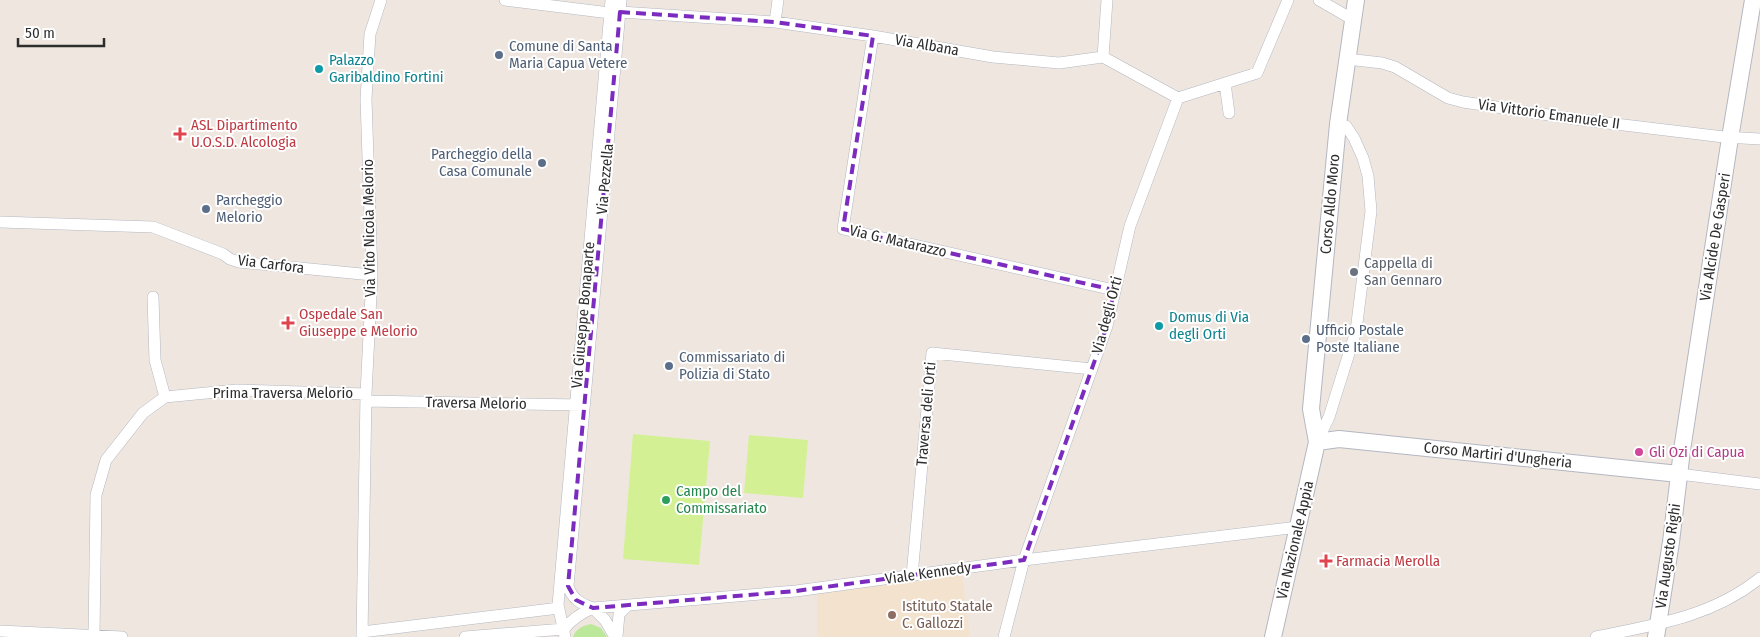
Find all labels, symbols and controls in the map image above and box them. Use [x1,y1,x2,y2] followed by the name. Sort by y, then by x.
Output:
[18,15,104,47] scale bar
[25,24,55,42] text: 50 m
[894,31,960,59] street label: Via Albana
[509,37,627,72] place label: Comune di Santa Maria Capua Vetere
[493,49,505,61] marker: Comune di Santa Maria Capua Vetere
[329,51,444,86] place label: Palazzo Garibaldino Fortini
[313,63,325,75] marker: Palazzo Garibaldino Fortini
[1477,95,1621,133] street label: Via Vittorio Emanuele II
[191,116,298,151] place label: ASL Dipartimento U.O.S.D. Alcologia
[173,127,187,141] marker: ASL Dipartimento U.O.S.D. Alcologia
[593,143,617,215] street label: Via Pezzella
[431,145,532,180] place label: Parcheggio della Casa Comunale
[1317,153,1343,255] street label: Corso Aldo Moro
[536,157,548,169] marker: Parcheggio della Casa Comunale
[359,159,379,297] street label: Via Vito Nicola Melorio
[1696,172,1734,302] street label: Via Alcide De Gasperi
[216,191,283,226] place label: Parcheggio Melorio
[200,203,212,215] marker: Parcheggio Melorio
[847,221,949,261] street label: Via G. Matarazzo
[568,241,598,389] street label: Via Giuseppe Bonaparte
[237,251,305,277] street label: Via Carfora
[1364,254,1442,289] place label: Cappella di San Gennaro
[1348,266,1360,278] marker: Cappella di San Gennaro
[1088,274,1126,356] street label: Via degli Orti
[299,305,418,340] place label: Ospedale San Giuseppe e Melorio
[1169,308,1249,343] place label: Domus di Via degli Orti
[281,316,295,330] marker: Ospedale San Giuseppe e Melorio
[1153,320,1165,332] marker: Domus di Via degli Orti
[1316,321,1404,356] place label: Ufficio Postale Poste Italiane
[1300,333,1312,345] marker: Ufficio Postale Poste Italiane
[679,348,785,383] place label: Commissariato di Polizia di Stato
[663,360,675,372] marker: Commissariato di Polizia di Stato
[912,361,940,467] street label: Traversa deli Orti
[213,384,353,402] street label: Prima Traversa Melorio
[425,393,527,413] street label: Traversa Melorio
[1423,438,1573,472] street label: Corso Martiri d'Ungheria
[1649,443,1745,461] place label: Gli Ozi di Capua
[1633,446,1645,458] marker: Gli Ozi di Capua
[1273,479,1317,601] street label: Via Nazionale Appia
[676,482,767,517] place label: Campo del Commissariato
[660,494,672,506] marker: Campo del Commissariato
[1652,502,1684,610] street label: Via Augusto Righi
[1336,552,1440,570] place label: Farmacia Merolla
[1320,555,1332,567] marker: Farmacia Merolla
[884,558,972,588] street label: Viale Kennedy
[902,597,993,632] place label: Istituto Statale C. Gallozzi
[886,609,898,621] marker: Istituto Statale C. Gallozzi

